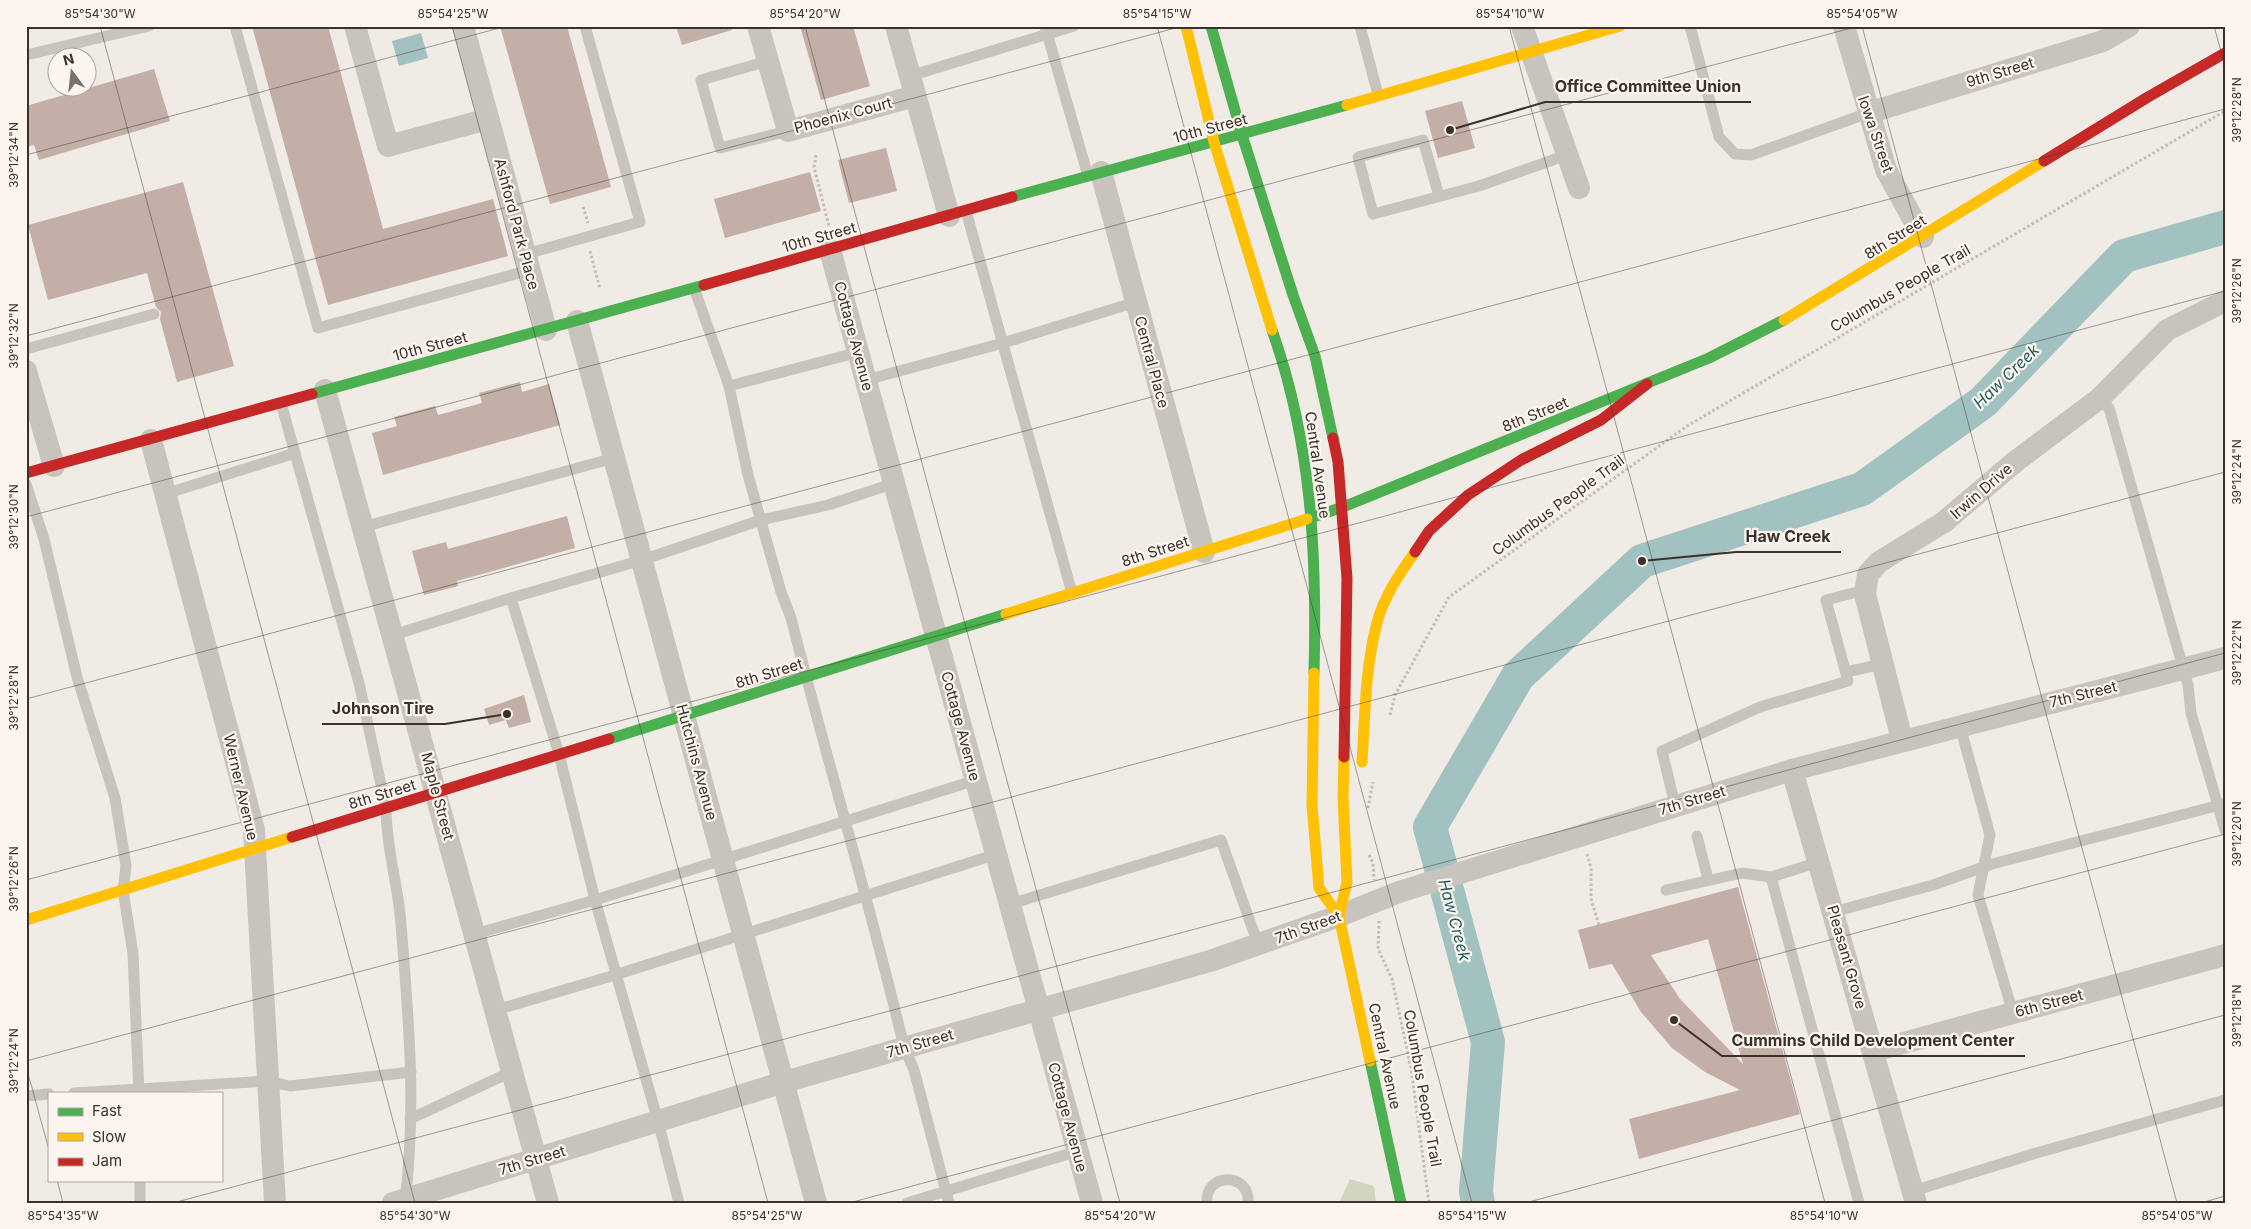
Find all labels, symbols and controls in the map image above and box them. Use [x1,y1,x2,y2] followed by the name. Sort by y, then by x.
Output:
[64,6,136,21] text: 85°54'30"W
[418,6,489,21] text: 85°54'25"W
[769,6,841,21] text: 85°54'20"W
[1123,6,1191,21] text: 85°54'15"W
[1476,6,1545,21] text: 85°54'10"W
[1826,6,1898,21] text: 85°54'05"W
[48,48,98,98] north arrow
[61,49,76,69] text: N
[1964,53,2036,91] street label: 9th Street
[1545,71,1751,102] callout: Office Committee Union
[1555,76,1741,96] text: Office Committee Union
[2229,77,2244,143] text: 39°12'28"N
[792,93,894,137] street label: Phoenix Court
[1854,93,1898,175] street label: Iowa Street
[1171,109,1249,147] street label: 10th Street
[6,122,21,188] text: 39°12'34"N
[490,156,544,292] street label: Ashford Park Place
[1860,210,1930,264] street label: 8th Street
[780,217,858,257] street label: 10th Street
[1826,240,1974,336] street label: Columbus People Trail
[2229,258,2244,324] text: 39°12'26"N
[830,279,878,393] street label: Cottage Avenue
[6,303,21,369] text: 39°12'32"N
[1131,314,1173,410] street label: Central Place
[391,327,469,365] street label: 10th Street
[1969,340,2043,412] water label: Haw Creek
[1499,392,1571,436] street label: 8th Street
[1301,410,1335,520] street label: Central Avenue
[2229,439,2244,505] text: 39°12'24"N
[1488,451,1628,559] street label: Columbus People Trail
[1946,459,2016,523] street label: Irwin Drive
[6,484,21,550] text: 39°12'30"N
[1736,521,1841,552] callout: Haw Creek
[1746,526,1831,546] text: Haw Creek
[1119,531,1191,571] street label: 8th Street
[2229,620,2244,686] text: 39°12'22"N
[733,654,805,692] street label: 8th Street
[6,665,21,731] text: 39°12'28"N
[937,669,985,783] street label: Cottage Avenue
[2047,676,2119,712] street label: 7th Street
[322,693,445,724] callout: Johnson Tire
[332,698,434,718] text: Johnson Tire
[672,702,722,822] street label: Hutchins Avenue
[220,732,262,842] street label: Werner Avenue
[417,750,459,842] street label: Maple Street
[346,775,418,813] street label: 8th Street
[1656,781,1728,819] street label: 7th Street
[2229,801,2244,867] text: 39°12'20"N
[6,846,21,912] text: 39°12'26"N
[1434,877,1476,963] water label: Haw Creek
[1823,903,1871,1011] street label: Pleasant Grove
[1272,906,1344,948] street label: 7th Street
[2229,984,2244,1048] text: 39°12'18"N
[2013,985,2085,1021] street label: 6th Street
[1364,1001,1406,1111] street label: Central Avenue
[1400,1008,1446,1168] street label: Columbus People Trail
[884,1024,956,1062] street label: 7th Street
[1722,1025,2025,1056] callout: Cummins Child Development Center
[6,1028,21,1094] text: 39°12'24"N
[1731,1030,2015,1050] text: Cummins Child Development Center
[1044,1060,1092,1174] street label: Cottage Avenue
[48,1092,222,1182] legend
[92,1101,122,1120] text: Fast
[92,1127,126,1146] text: Slow
[496,1141,568,1179] street label: 7th Street
[92,1151,122,1170] text: Jam
[28,1208,99,1223] text: 85°54'35"W
[379,1208,451,1223] text: 85°54'30"W
[732,1208,803,1223] text: 85°54'25"W
[1084,1208,1156,1223] text: 85°54'20"W
[1438,1208,1506,1223] text: 85°54'15"W
[1790,1208,1859,1223] text: 85°54'10"W
[2141,1208,2213,1223] text: 85°54'05"W

